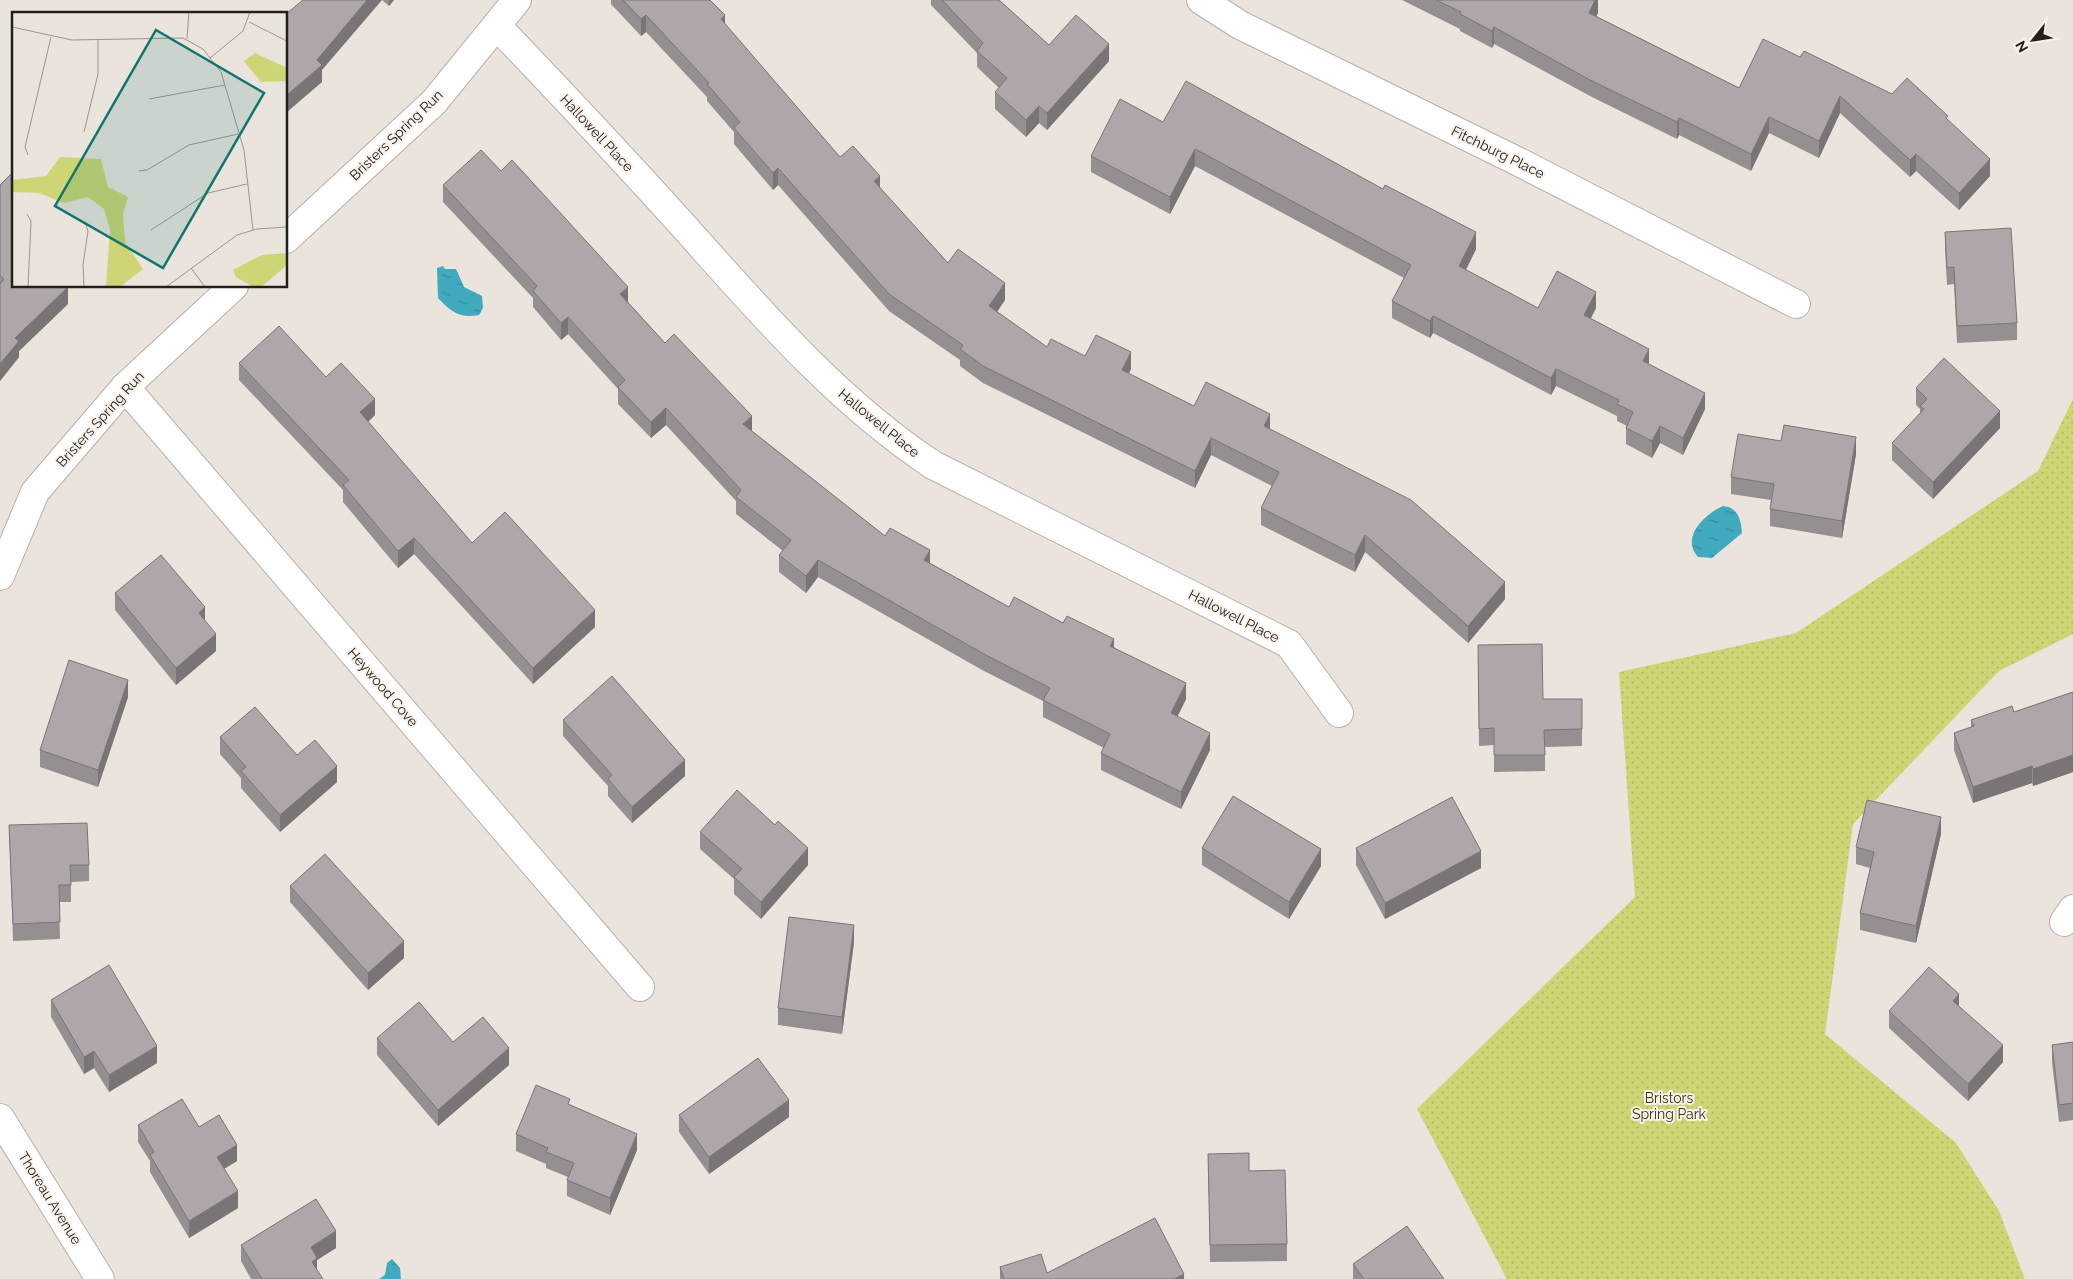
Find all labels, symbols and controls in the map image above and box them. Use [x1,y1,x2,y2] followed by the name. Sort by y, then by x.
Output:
[12,12,288,288] inset map
[2008,15,2058,65] north arrow
[2012,38,2031,55] text: N
[346,86,446,184] street label: Bristers Spring Run
[557,91,637,175] street label: Hallowell Place
[1449,123,1547,181] street label: Fitchburg Place
[53,368,147,470] street label: Bristers Spring Run
[835,385,923,461] street label: Hallowell Place
[1186,586,1282,646] street label: Hallowell Place
[344,644,422,730] street label: Heywood Cove
[1632,1090,1707,1122] park label: Bristors Spring Park
[15,1149,85,1247] street label: Thoreau Avenue

